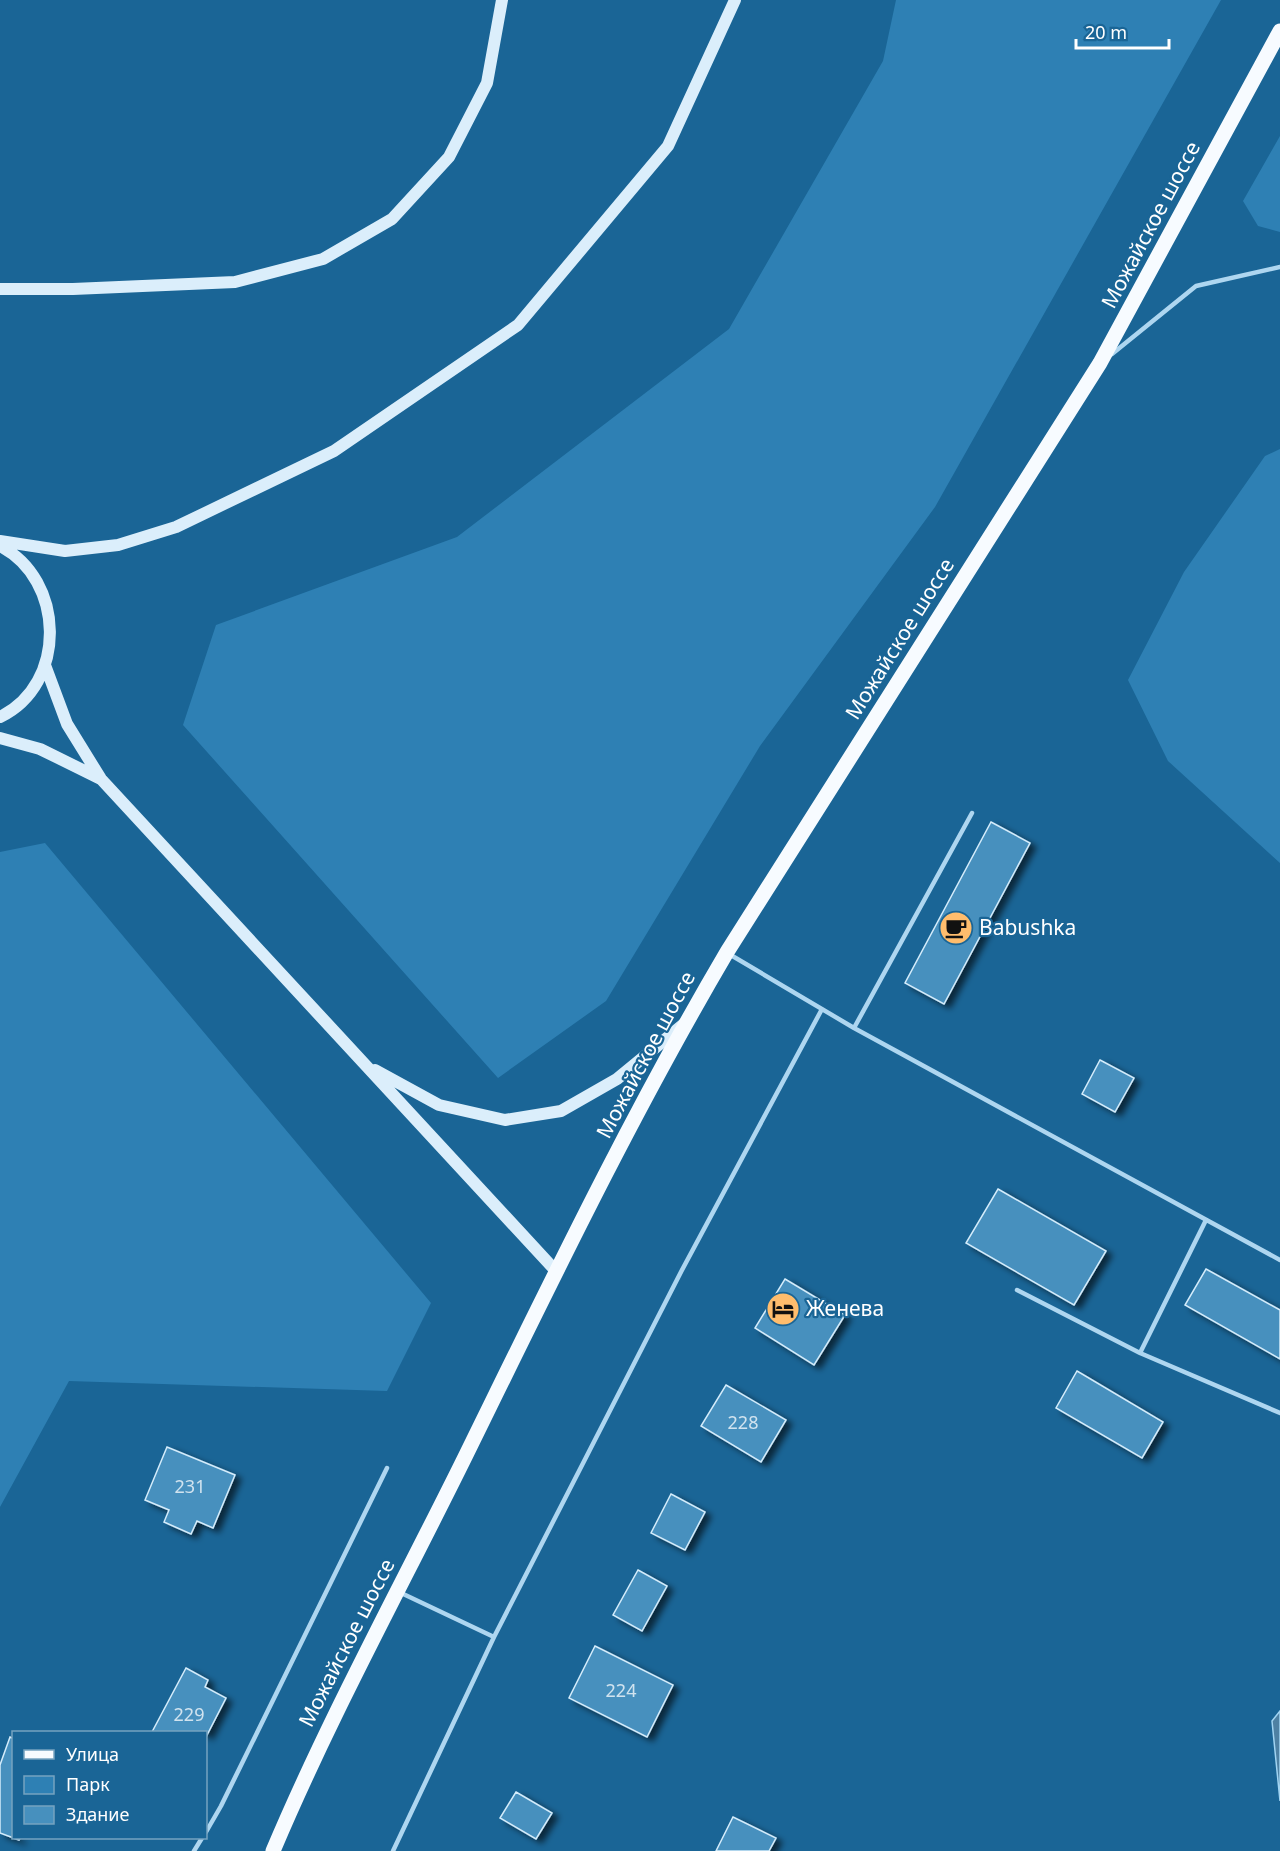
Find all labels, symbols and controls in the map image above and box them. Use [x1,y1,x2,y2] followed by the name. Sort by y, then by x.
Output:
[1076,12,1169,50] scale bar
[1085,20,1127,44] text: 20 m
[1094,136,1206,313] street label: Можайское шоссе
[838,553,960,724] street label: Можайское шоссе
[938,910,974,946] cafe icon: Babushka
[979,913,1076,941] place label: Babushka
[589,966,701,1143] street label: Можайское шоссе
[765,1291,801,1327] hotel icon: Женева
[806,1294,884,1322] place label: Женева
[728,1410,758,1434] house number: 228
[175,1474,205,1498] house number: 231
[292,1554,401,1731] street label: Можайское шоссе
[606,1678,636,1702] house number: 224
[174,1702,204,1726] house number: 229
[12,1731,207,1839] legend
[66,1742,119,1766] text: Улица
[66,1772,110,1796] text: Парк
[66,1802,130,1826] text: Здание

